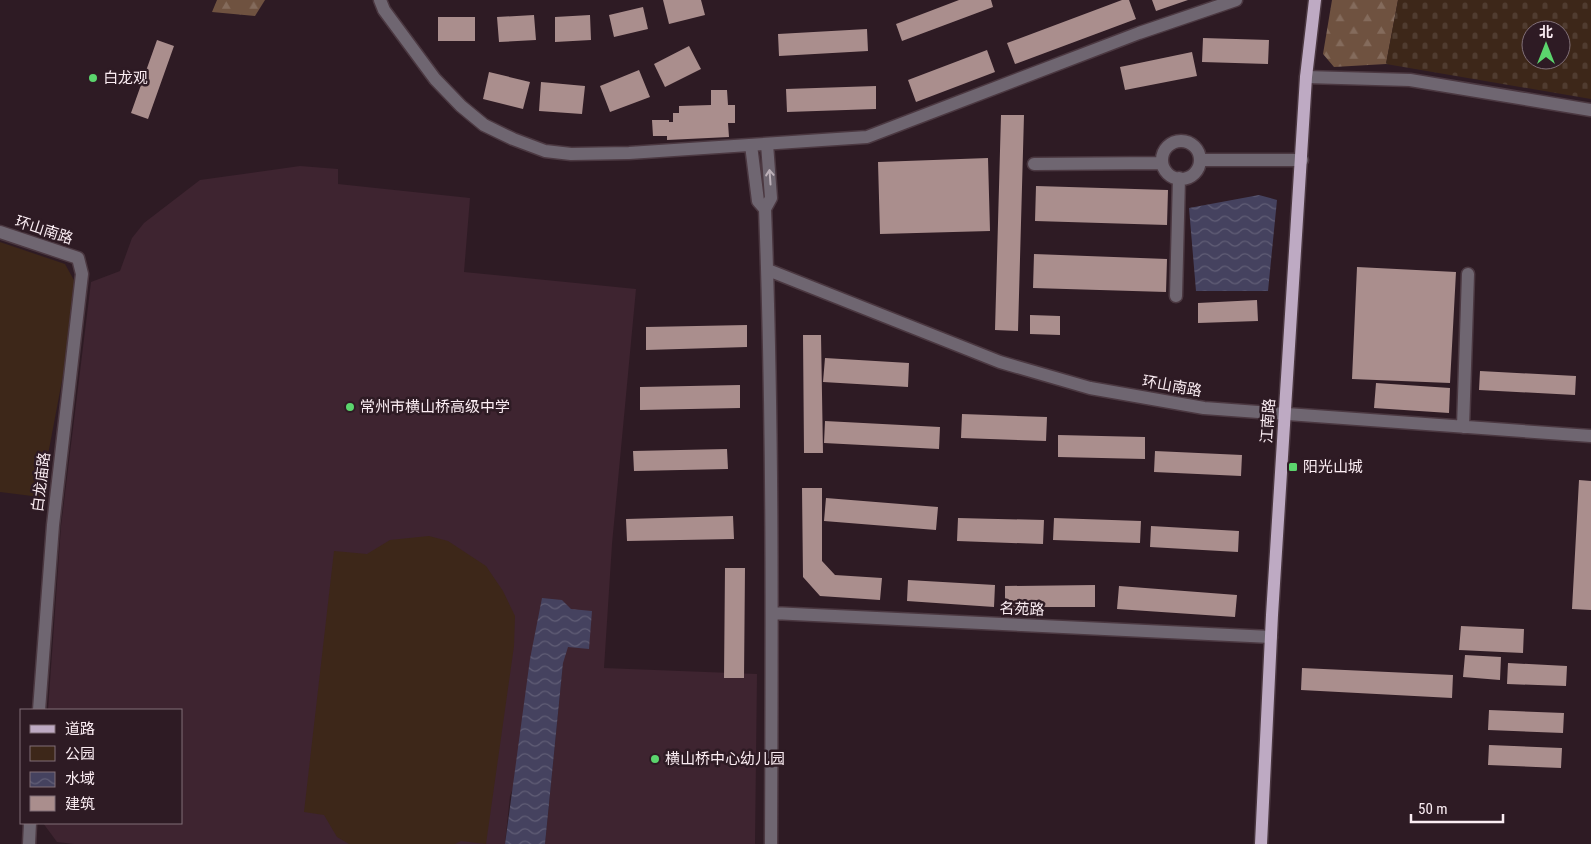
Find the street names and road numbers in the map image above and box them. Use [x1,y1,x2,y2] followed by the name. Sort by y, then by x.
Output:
[13,212,75,248] street label: 环山南路
[1141,372,1203,400] street label: 环山南路
[1257,398,1279,444] street label: 江南路
[28,451,54,513] street label: 白龙庙路
[999,599,1045,619] street label: 名苑路

